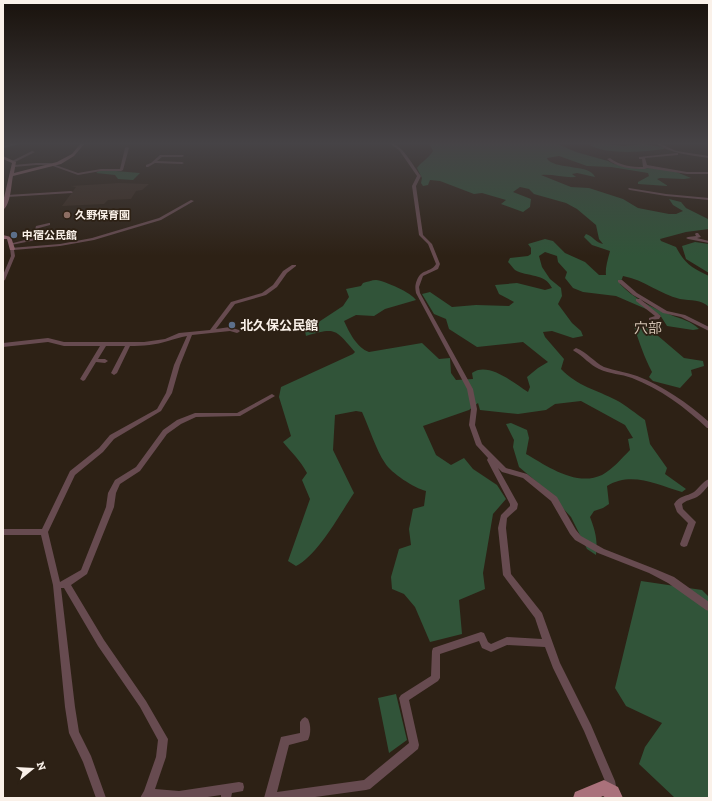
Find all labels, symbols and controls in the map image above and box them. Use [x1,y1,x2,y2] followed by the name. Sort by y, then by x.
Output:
[75,209,130,222] place label: 久野保育園
[62,210,72,220] marker: 久野保育園
[22,229,77,242] place label: 中宿公民館
[9,230,19,240] marker: 中宿公民館
[240,318,318,333] place label: 北久保公民館
[227,320,237,330] marker: 北久保公民館
[634,320,662,337] district label: 穴部
[12,749,52,789] north arrow
[34,760,49,773] text: N

